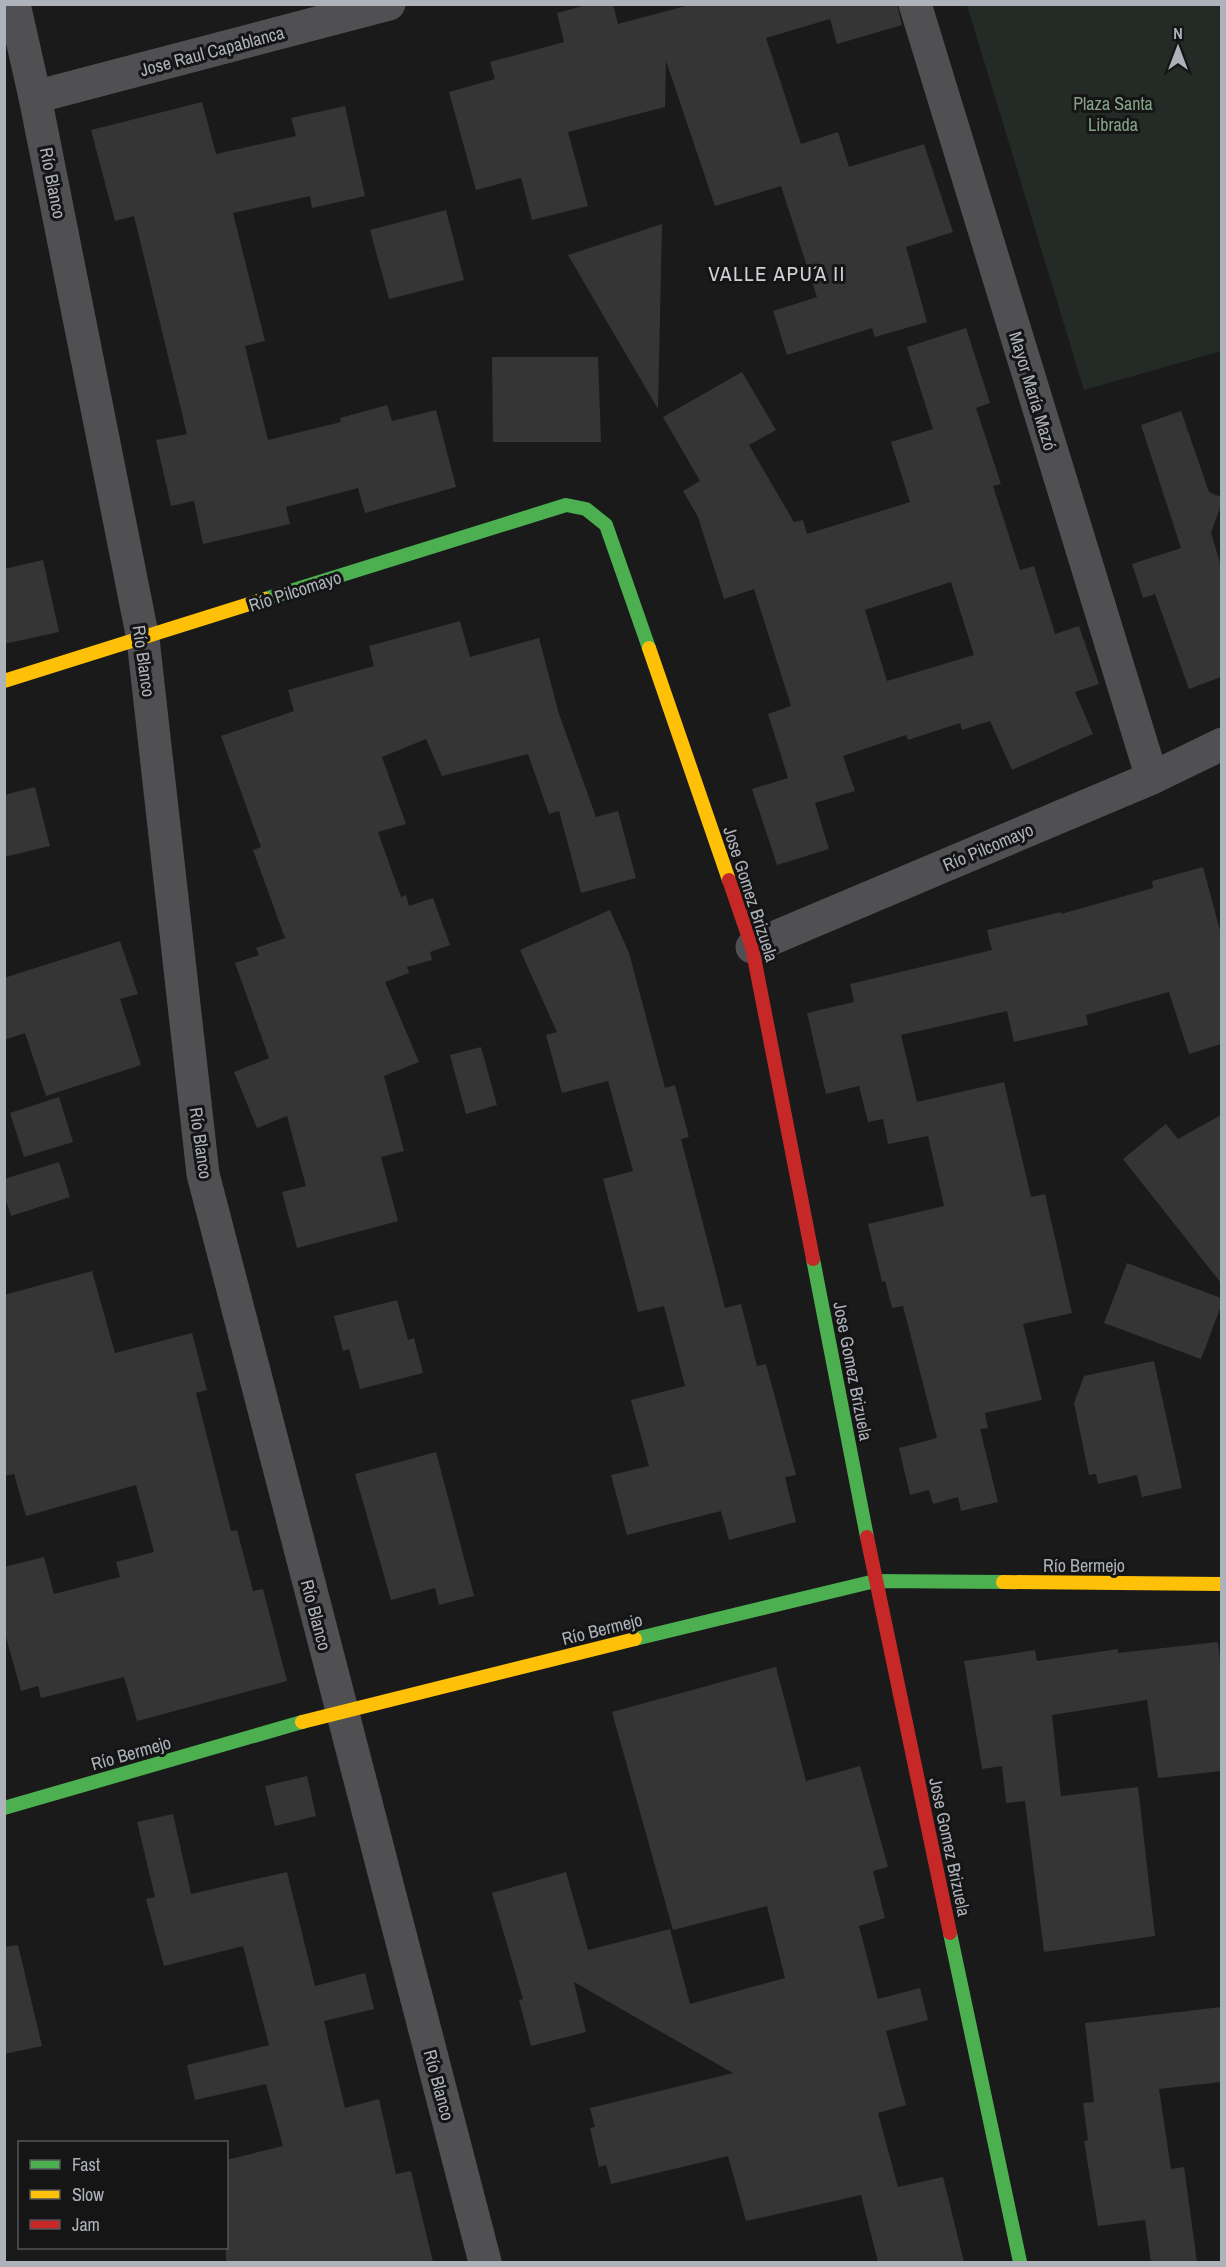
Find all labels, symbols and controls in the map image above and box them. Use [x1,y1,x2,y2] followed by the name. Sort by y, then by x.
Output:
[1148,18,1208,78] north arrow
[137,20,287,82] street label: Jose Raul Capablanca
[1173,22,1183,44] text: N
[1073,91,1153,137] park label: Plaza Santa Librada
[34,145,72,221] street label: Río Blanco
[708,259,846,288] district label: VALLE APU´A II
[1003,329,1063,453] street label: Mayor María Mazó
[245,564,345,618] street label: Río Pilcomayo
[127,624,161,698] street label: Río Blanco
[939,817,1037,877] street label: Río Pilcomayo
[717,823,785,965] street label: Jose Gomez Brizuela
[184,1106,218,1180] street label: Río Blanco
[827,1299,879,1443] street label: Jose Gomez Brizuela
[1043,1553,1125,1578] street label: Río Bermejo
[295,1577,337,1653] street label: Río Blanco
[559,1607,645,1651] street label: Río Bermejo
[88,1730,174,1776] street label: Río Bermejo
[923,1775,977,1919] street label: Jose Gomez Brizuela
[418,2047,460,2123] street label: Río Blanco
[18,2141,228,2249] legend
[72,2152,100,2177] text: Fast
[72,2182,104,2207] text: Slow
[72,2212,100,2237] text: Jam

